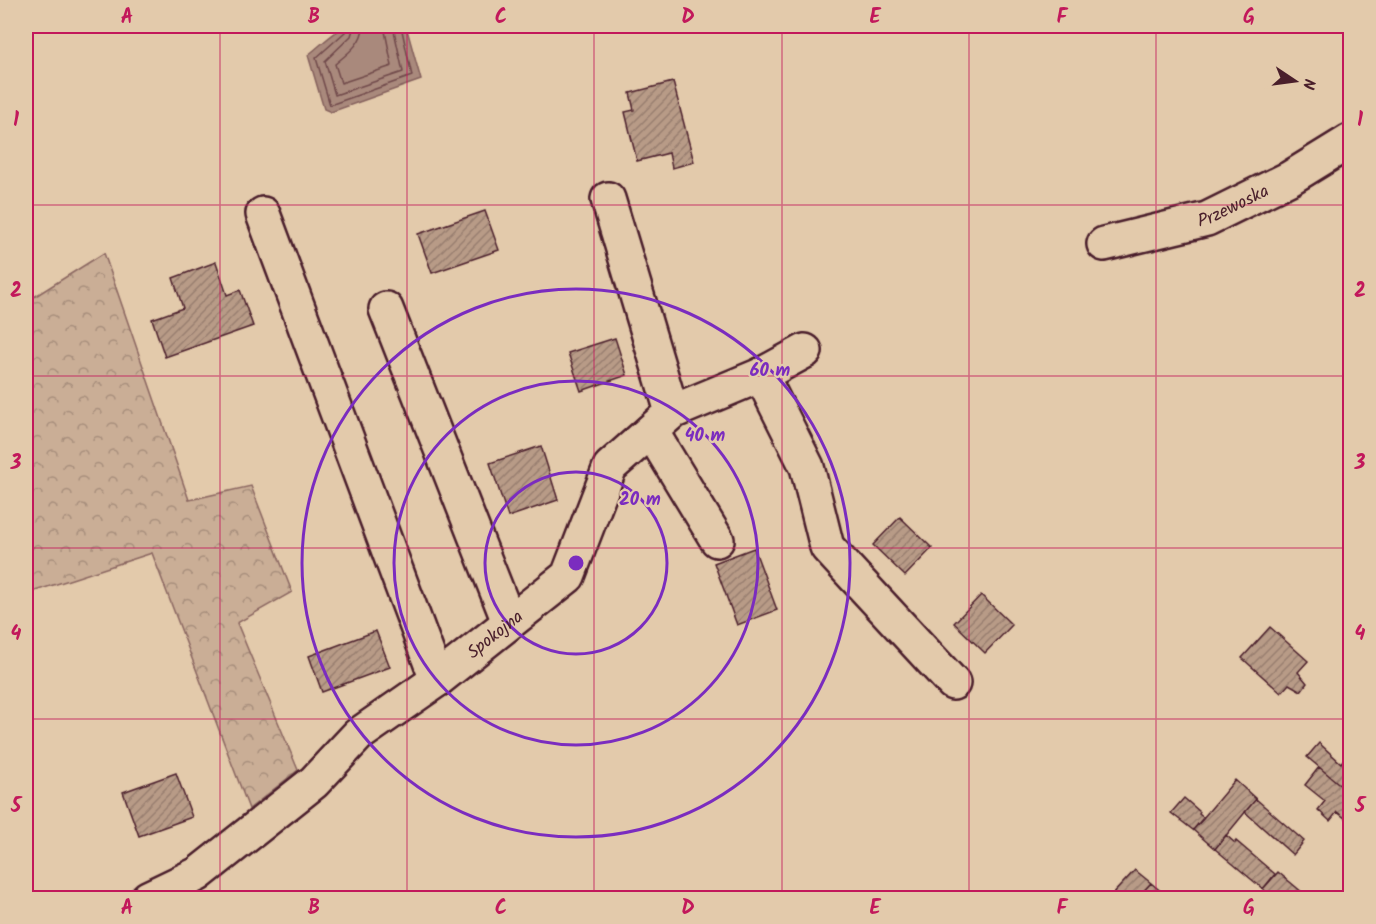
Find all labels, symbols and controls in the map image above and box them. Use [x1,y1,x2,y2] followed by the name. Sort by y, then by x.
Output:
[121,2,133,34] text: A
[308,2,320,34] text: B
[495,2,507,34] text: C
[681,2,695,34] text: D
[869,2,881,34] text: E
[1057,2,1069,34] text: F
[1243,2,1255,34] text: G
[1265,51,1325,111] north arrow
[1295,76,1321,92] text: N
[13,105,19,137] text: 1
[1357,105,1363,137] text: 1
[1195,178,1274,237] street label: Przewoska
[10,276,22,308] text: 2
[1354,276,1366,308] text: 2
[750,357,791,386] text: 60 m
[685,422,726,451] text: 40 m
[10,448,22,480] text: 3
[1354,448,1366,480] text: 3
[619,486,661,515] text: 20 m
[566,553,586,573] centre of rings
[461,604,530,667] street label: Spokojna
[11,619,22,651] text: 4
[1355,619,1366,651] text: 4
[10,791,23,823] text: 5
[1354,791,1367,823] text: 5
[121,893,133,924] text: A
[308,893,320,924] text: B
[495,893,507,924] text: C
[681,893,695,924] text: D
[869,893,881,924] text: E
[1057,893,1069,924] text: F
[1243,893,1255,924] text: G

